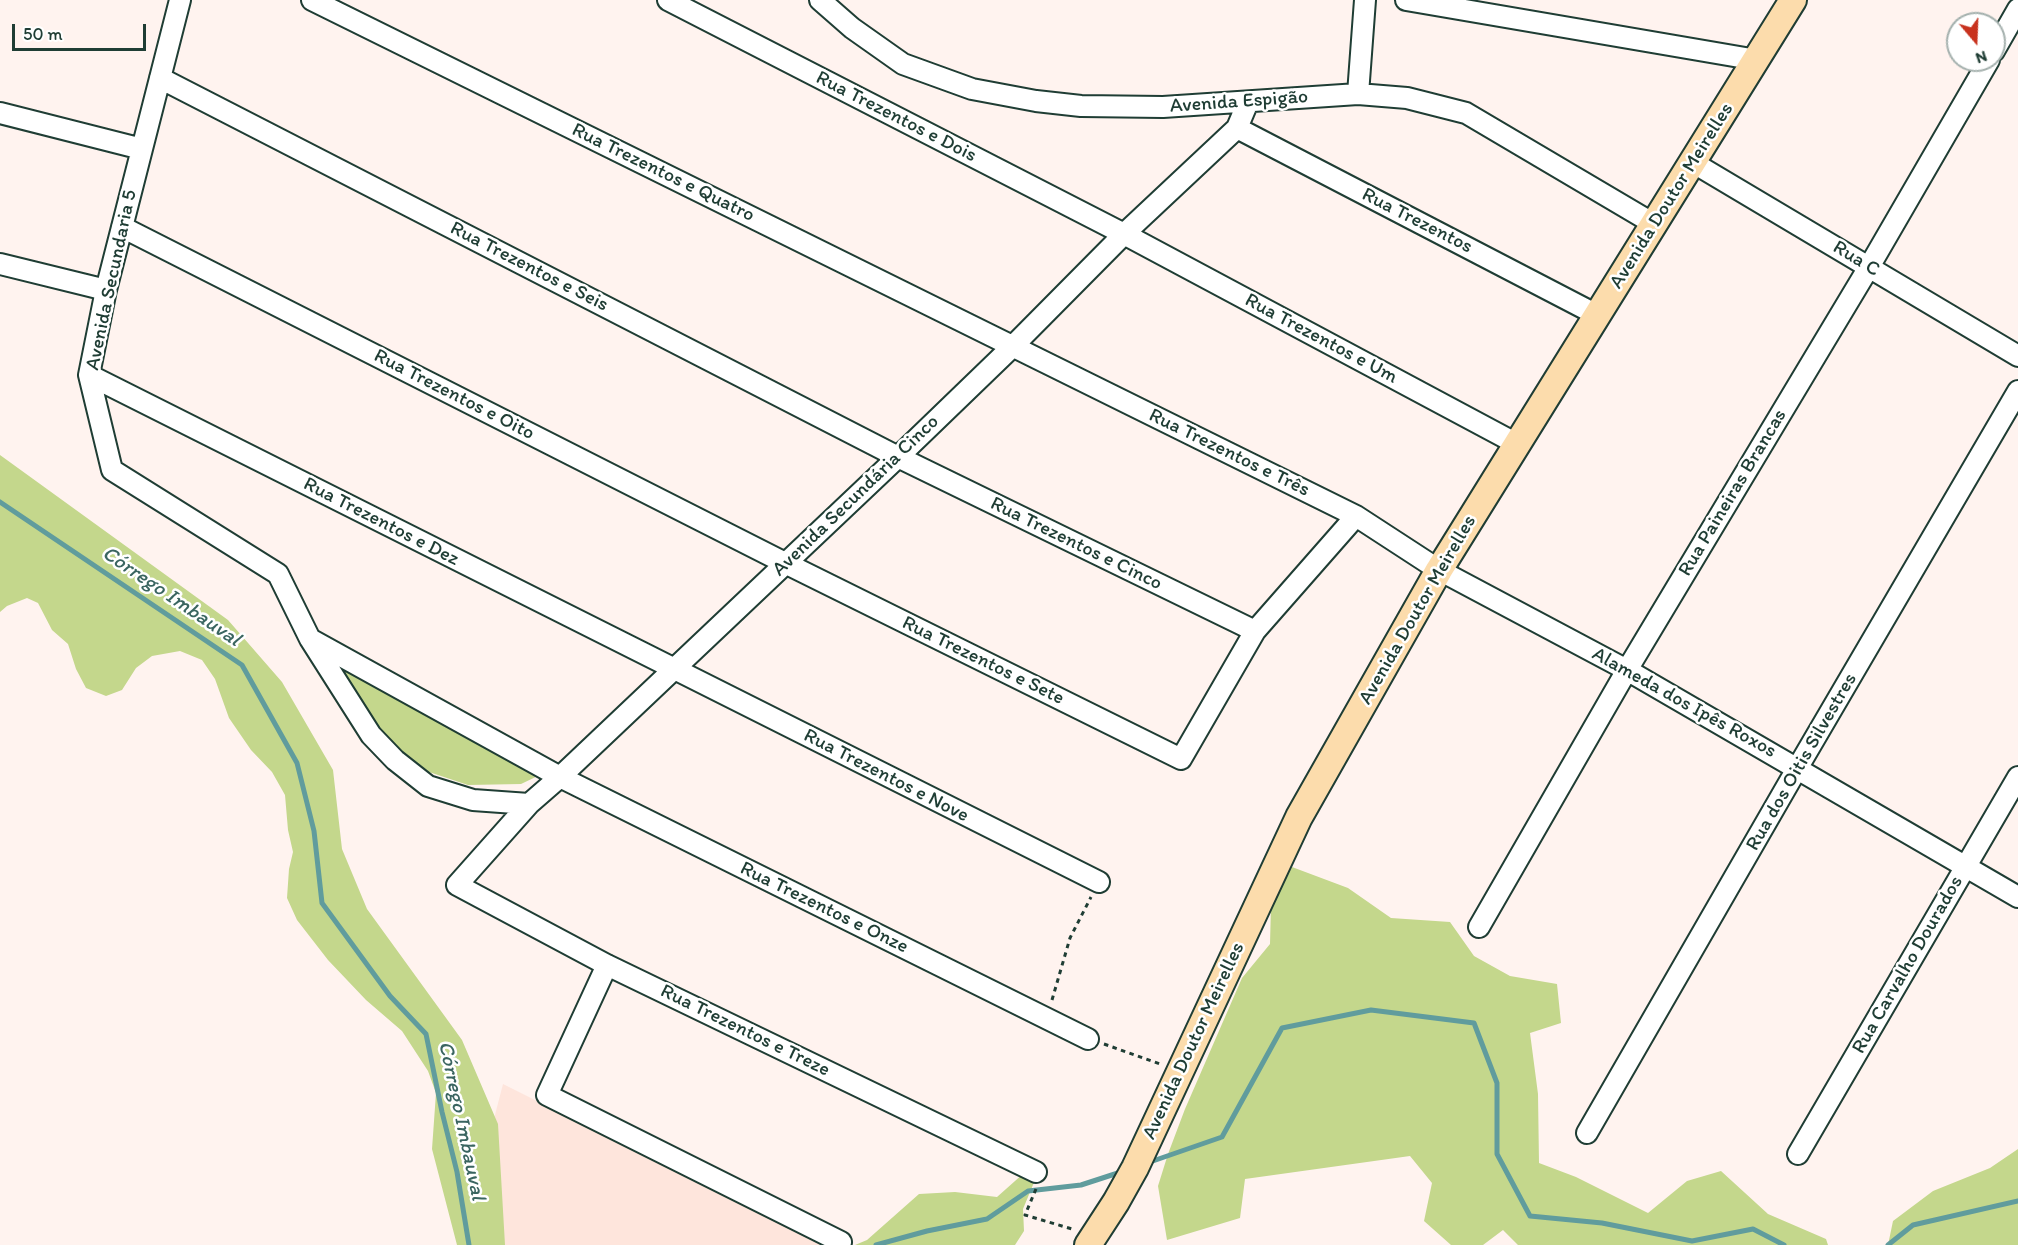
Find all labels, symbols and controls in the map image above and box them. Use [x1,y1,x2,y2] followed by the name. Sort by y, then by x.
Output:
[15,12,148,50] scale bar
[1946,12,2006,72] north arrow
[23,23,63,45] text: 50 m
[1973,47,1990,68] text: N
[812,66,980,168] street label: Rua Trezentos e Dois
[1169,85,1309,119] street label: Avenida Espigão
[1605,99,1739,293] street label: Avenida Doutor Meirelles
[568,118,758,228] street label: Rua Trezentos e Quatro
[1358,183,1476,259] street label: Rua Trezentos
[81,188,143,372] street label: Avenida Secundaria 5
[446,217,612,317] street label: Rua Trezentos e Seis
[1828,236,1884,282] street label: Rua C
[1240,289,1402,389] street label: Rua Trezentos e Um
[370,344,538,446] street label: Rua Trezentos e Oito
[1145,404,1313,502] street label: Rua Trezentos e Três
[1674,405,1792,581] street label: Rua Paineiras Brancas
[768,410,944,582] street label: Avenida Secundária Cinco
[299,472,463,572] street label: Rua Trezentos e Dez
[986,492,1166,596] street label: Rua Trezentos e Cinco
[1354,511,1482,709] street label: Avenida Doutor Meirelles
[97,541,245,653] water label: Córrego Imbauval
[898,611,1068,711] street label: Rua Trezentos e Sete
[1588,642,1780,764] street label: Alameda dos Ipês Roxos
[1741,669,1863,855] street label: Rua dos Oitis Silvestres
[799,724,973,828] street label: Rua Trezentos e Nove
[736,857,912,959] street label: Rua Trezentos e Onze
[1847,872,1969,1058] street label: Rua Carvalho Dourados
[1138,939,1250,1143] street label: Avenida Doutor Meirelles
[656,980,834,1082] street label: Rua Trezentos e Treze
[432,1039,490,1203] water label: Córrego Imbauval

